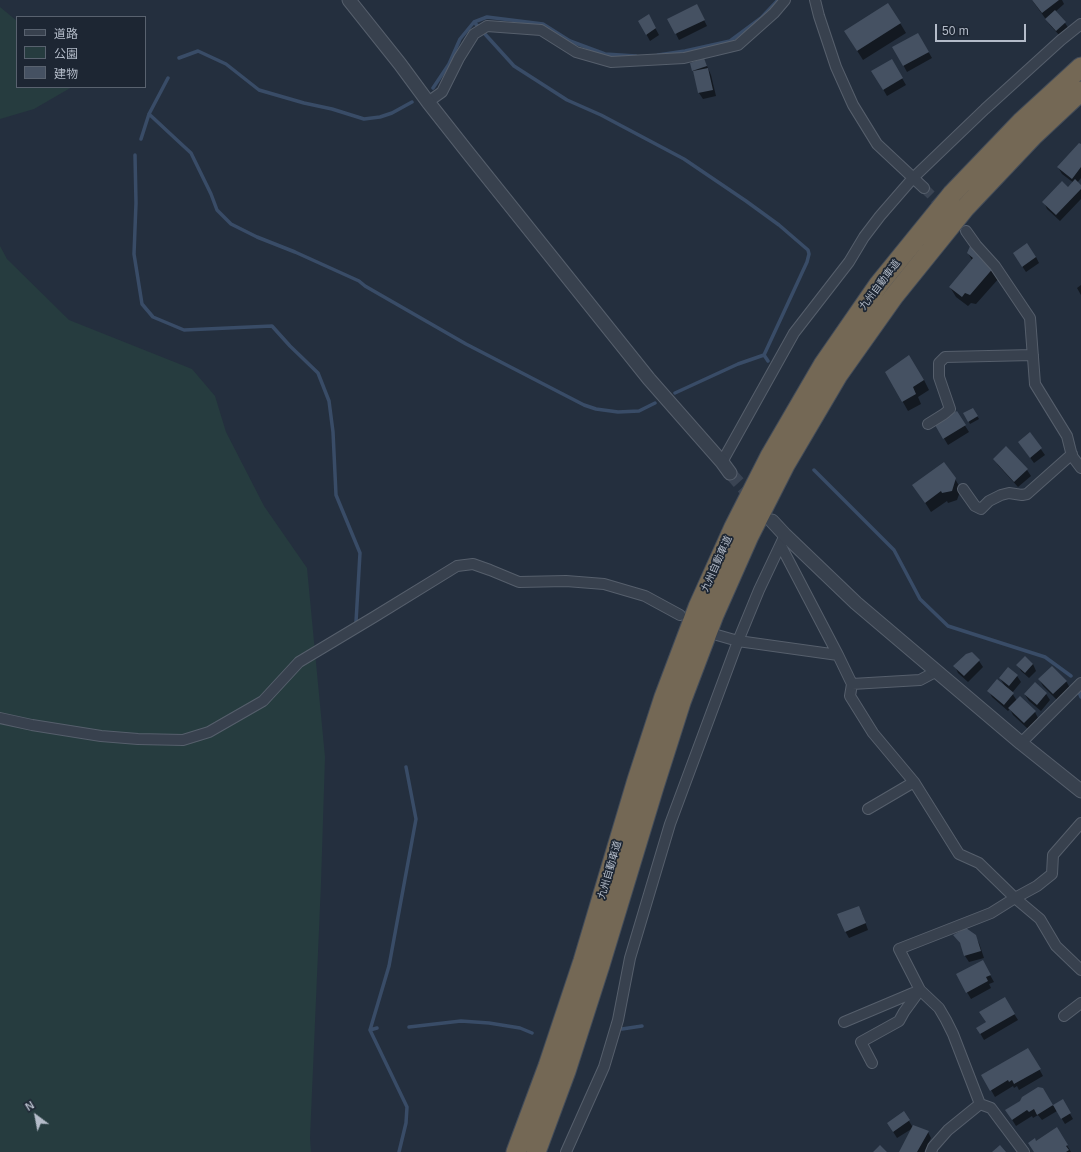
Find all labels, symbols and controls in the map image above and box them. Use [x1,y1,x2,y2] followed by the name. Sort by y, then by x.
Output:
[16,16,146,88] legend
[937,16,1028,42] scale bar
[942,24,969,38] text: 50 m
[54,27,78,41] text: 道路
[54,47,78,61] text: 公園
[54,67,78,81] text: 建物
[857,257,903,313] street label: 九州自動車道
[699,534,735,594] street label: 九州自動車道
[596,840,624,900] street label: 九州自動車道
[16,1096,56,1136] north arrow
[23,1099,36,1113] text: N

